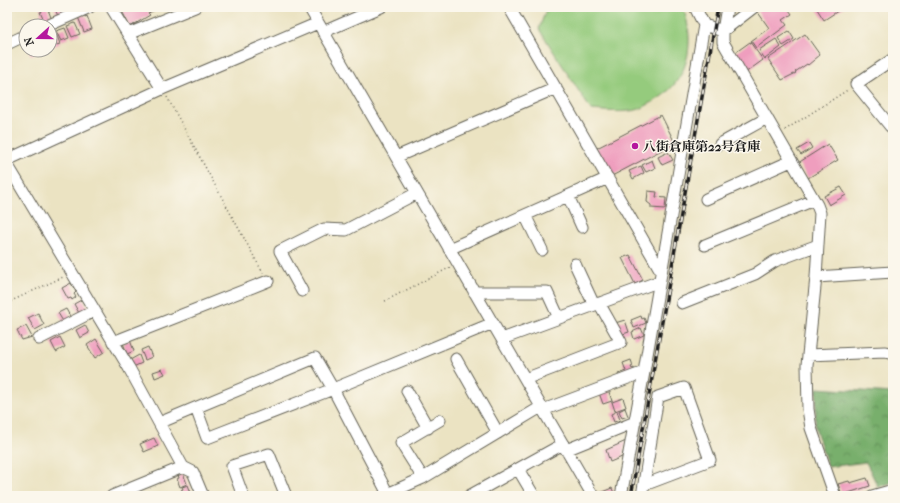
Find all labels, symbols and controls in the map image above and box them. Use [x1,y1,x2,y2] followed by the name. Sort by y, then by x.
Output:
[18,18,58,58] north arrow
[21,35,37,48] text: N
[643,139,760,154] place label: 八街倉庫第22号倉庫
[630,141,640,151] marker: 八街倉庫第22号倉庫

